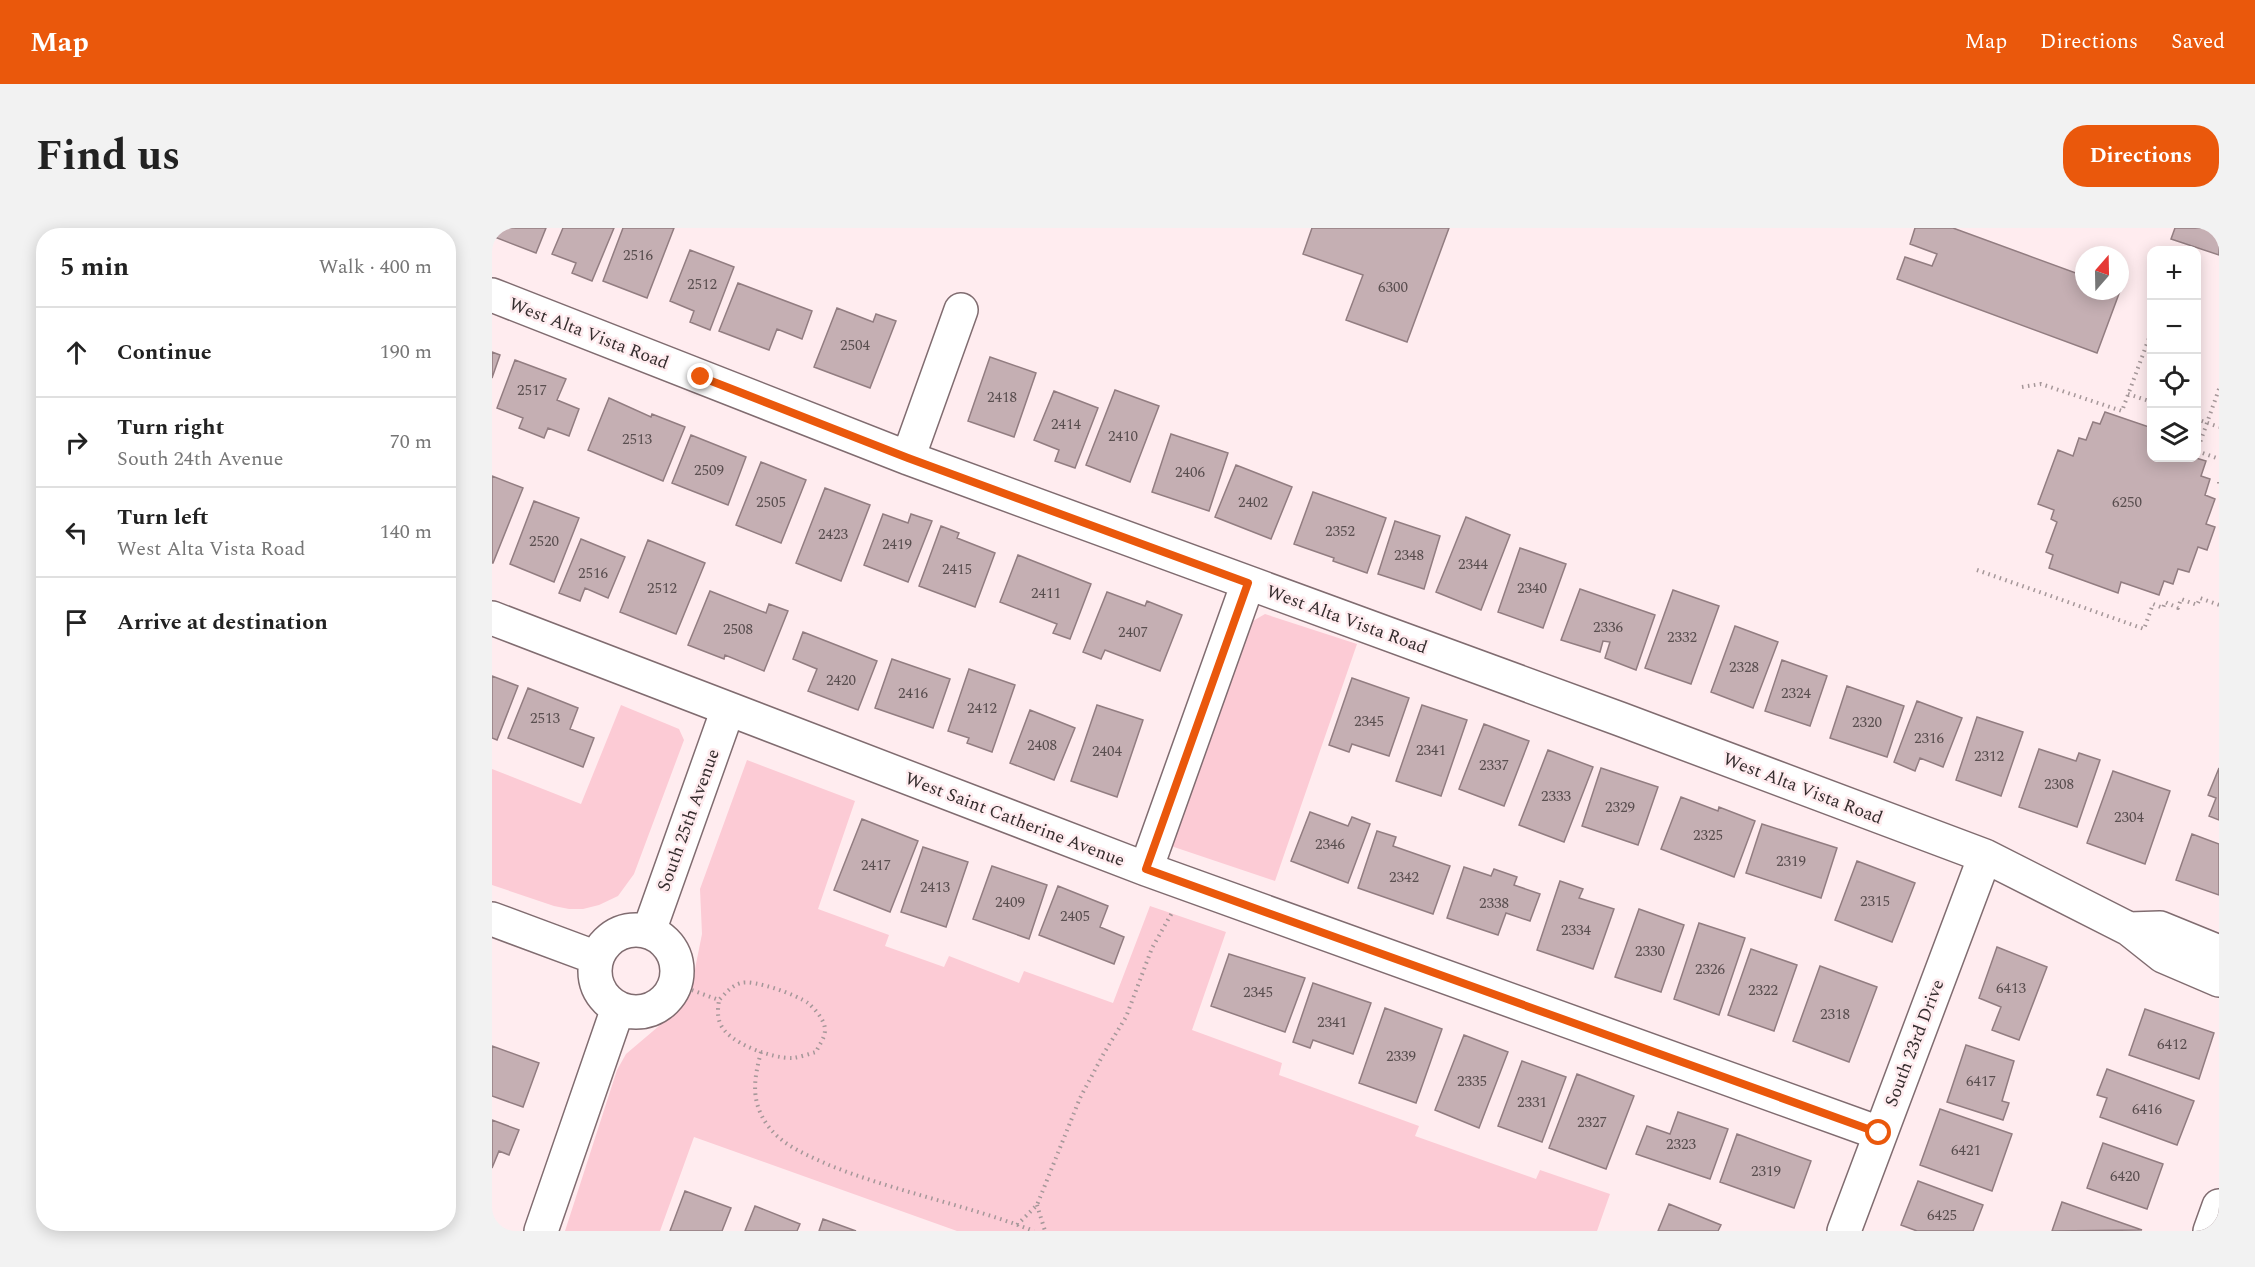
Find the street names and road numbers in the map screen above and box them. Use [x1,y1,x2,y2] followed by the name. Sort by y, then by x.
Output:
[505,290,673,376] street label: West Alta Vista Road
[1263,578,1431,661] street label: West Alta Vista Road
[650,745,727,895] street label: South 25th Avenue
[1719,745,1887,831] street label: West Alta Vista Road
[901,765,1129,874] street label: West Saint Catherine Avenue
[1878,975,1951,1111] street label: South 23rd Drive

